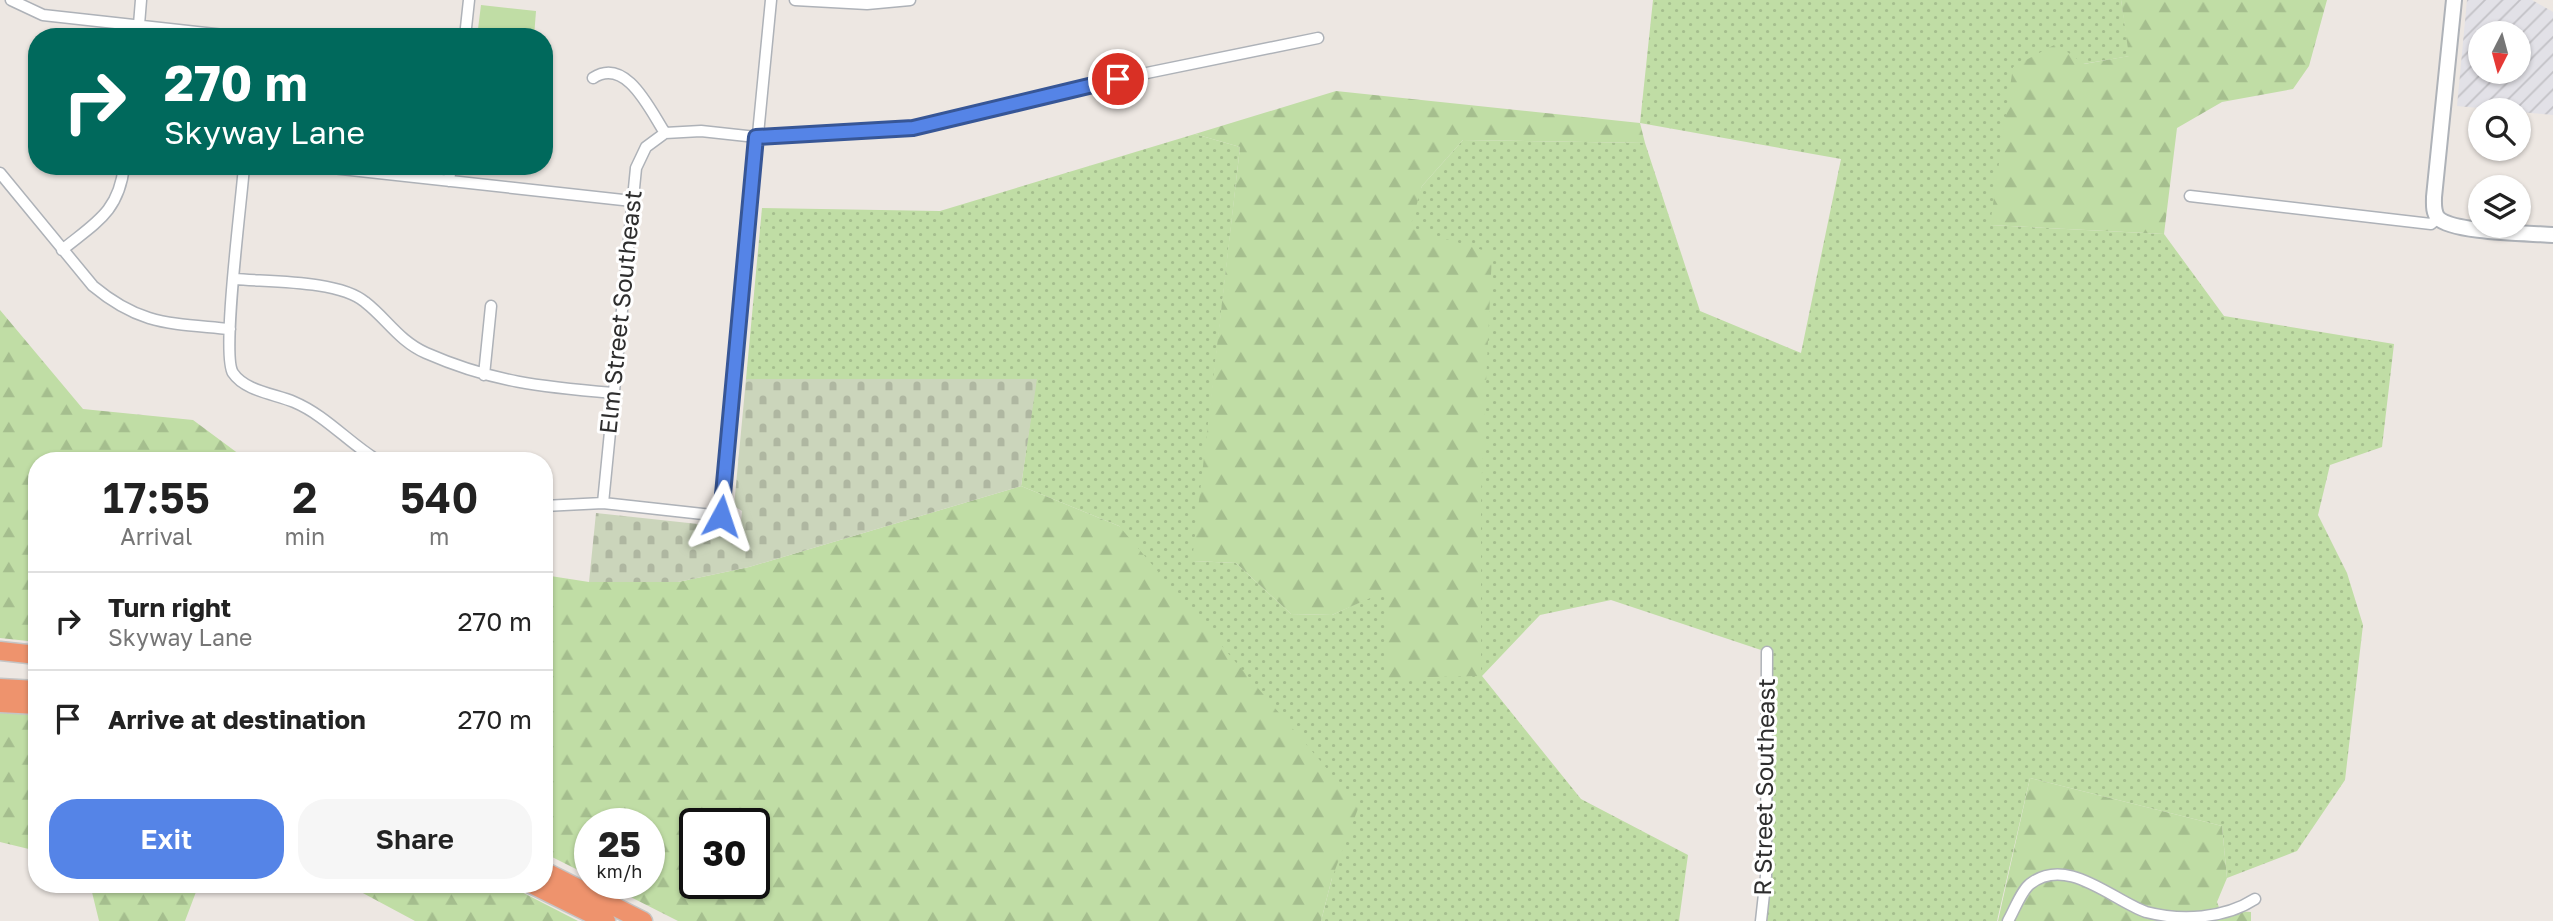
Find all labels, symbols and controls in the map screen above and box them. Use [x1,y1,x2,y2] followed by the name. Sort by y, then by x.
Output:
[2468,21,2530,84] north arrow
[2468,21,2531,238] map controls
[1088,49,1148,109] pin
[164,53,308,112] text: 270 m
[49,56,140,147] icon: right
[1099,60,1137,98] icon: arrive
[2468,98,2531,161] button: search
[164,113,365,151] text: Skyway Lane
[2468,175,2531,238] button: layers
[592,188,647,435] street label: Elm Street Southeast
[103,472,210,522] text: 17:55
[292,472,317,522] text: 2
[400,472,478,522] text: 540
[684,479,758,553] position arrow
[120,522,192,550] text: Arrival
[285,522,325,550] text: min
[429,522,449,550] text: m
[108,592,231,623] text: Turn right
[49,602,87,640] icon: right
[458,606,532,637] text: 270 m
[108,623,252,651] text: Skyway Lane
[1747,678,1780,896] street label: R Street Southeast
[49,700,87,738] icon: arrive
[108,704,366,735] text: Arrive at destination
[458,704,532,735] text: 270 m
[49,799,284,879] button: Exit
[298,799,532,879] button: Share
[679,808,770,899] speed limit sign: 30
[598,823,641,865] text: 25
[597,860,642,882] text: km/h

